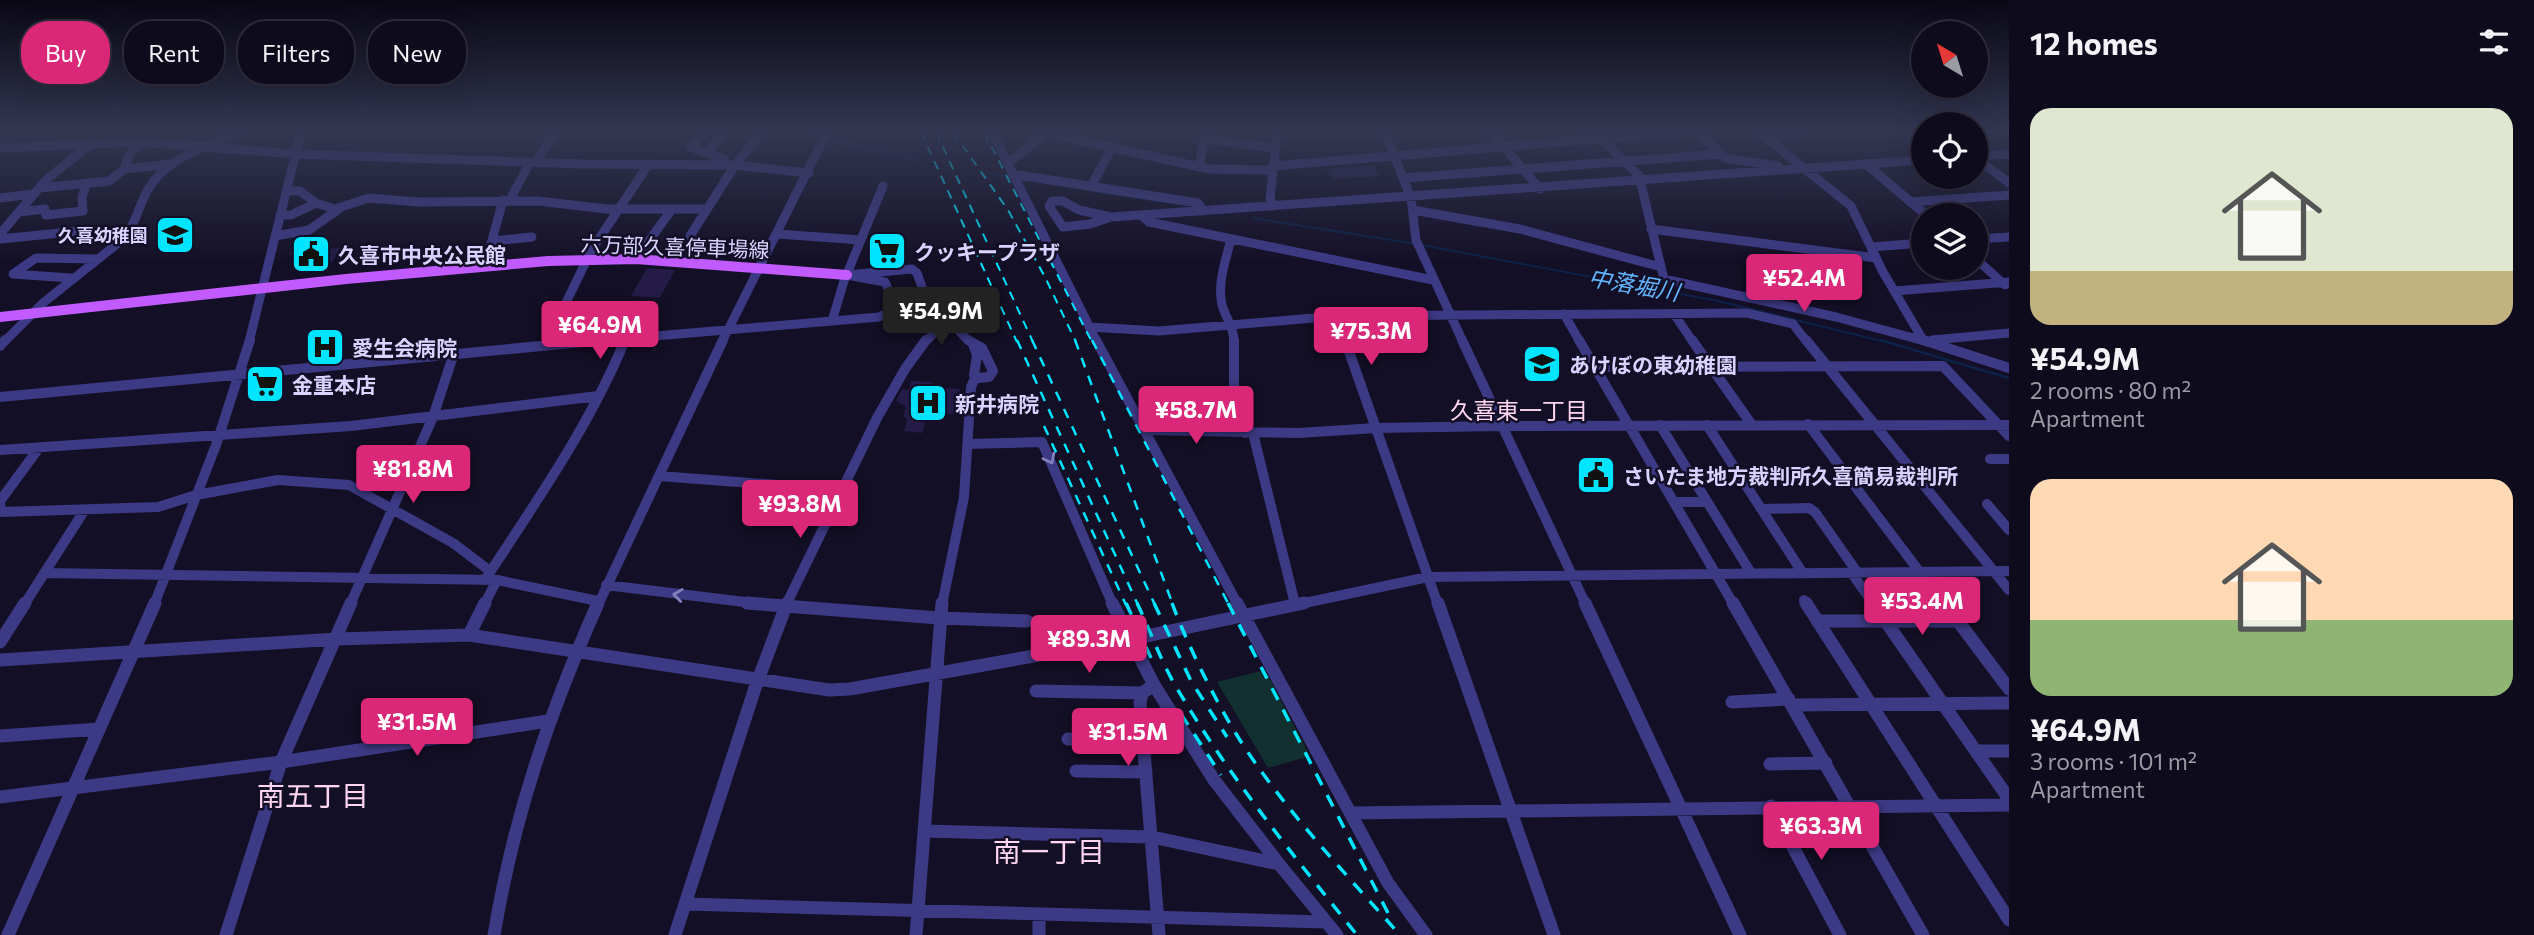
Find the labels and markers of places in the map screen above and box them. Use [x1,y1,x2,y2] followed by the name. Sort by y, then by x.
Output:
[154,214,196,256] school or university icon: 久喜幼稚園
[58,224,148,246] place label: 久喜幼稚園
[866,230,908,272] supermarket icon: クッキープラザ
[290,233,332,275] public building icon: 久喜市中央公民館
[914,239,1060,264] place label: クッキープラザ
[338,242,506,267] place label: 久喜市中央公民館
[1747,254,1861,314] pin: ¥52.4M
[884,288,998,347] pin: ¥54.9M
[543,302,657,361] pin: ¥64.9M
[1314,308,1428,367] pin: ¥75.3M
[304,326,346,368] hospital icon: 愛生会病院
[352,335,457,360] place label: 愛生会病院
[1521,343,1563,385] school or university icon: あけぼの東幼稚園
[1569,352,1737,377] place label: あけぼの東幼稚園
[244,363,286,405] supermarket icon: 金重本店
[292,372,376,397] place label: 金重本店
[907,382,949,424] hospital icon: 新井病院
[1139,386,1253,446] pin: ¥58.7M
[955,391,1039,416] place label: 新井病院
[356,446,470,505] pin: ¥81.8M
[1575,454,1617,496] public building icon: さいたま地方裁判所久喜簡易裁判所
[1623,463,1958,488] place label: さいたま地方裁判所久喜簡易裁判所
[743,480,857,540] pin: ¥93.8M
[1865,578,1979,637] pin: ¥53.4M
[1032,616,1146,675] pin: ¥89.3M
[360,698,474,758] pin: ¥31.5M
[1071,708,1185,768] pin: ¥31.5M
[1764,802,1878,862] pin: ¥63.3M

